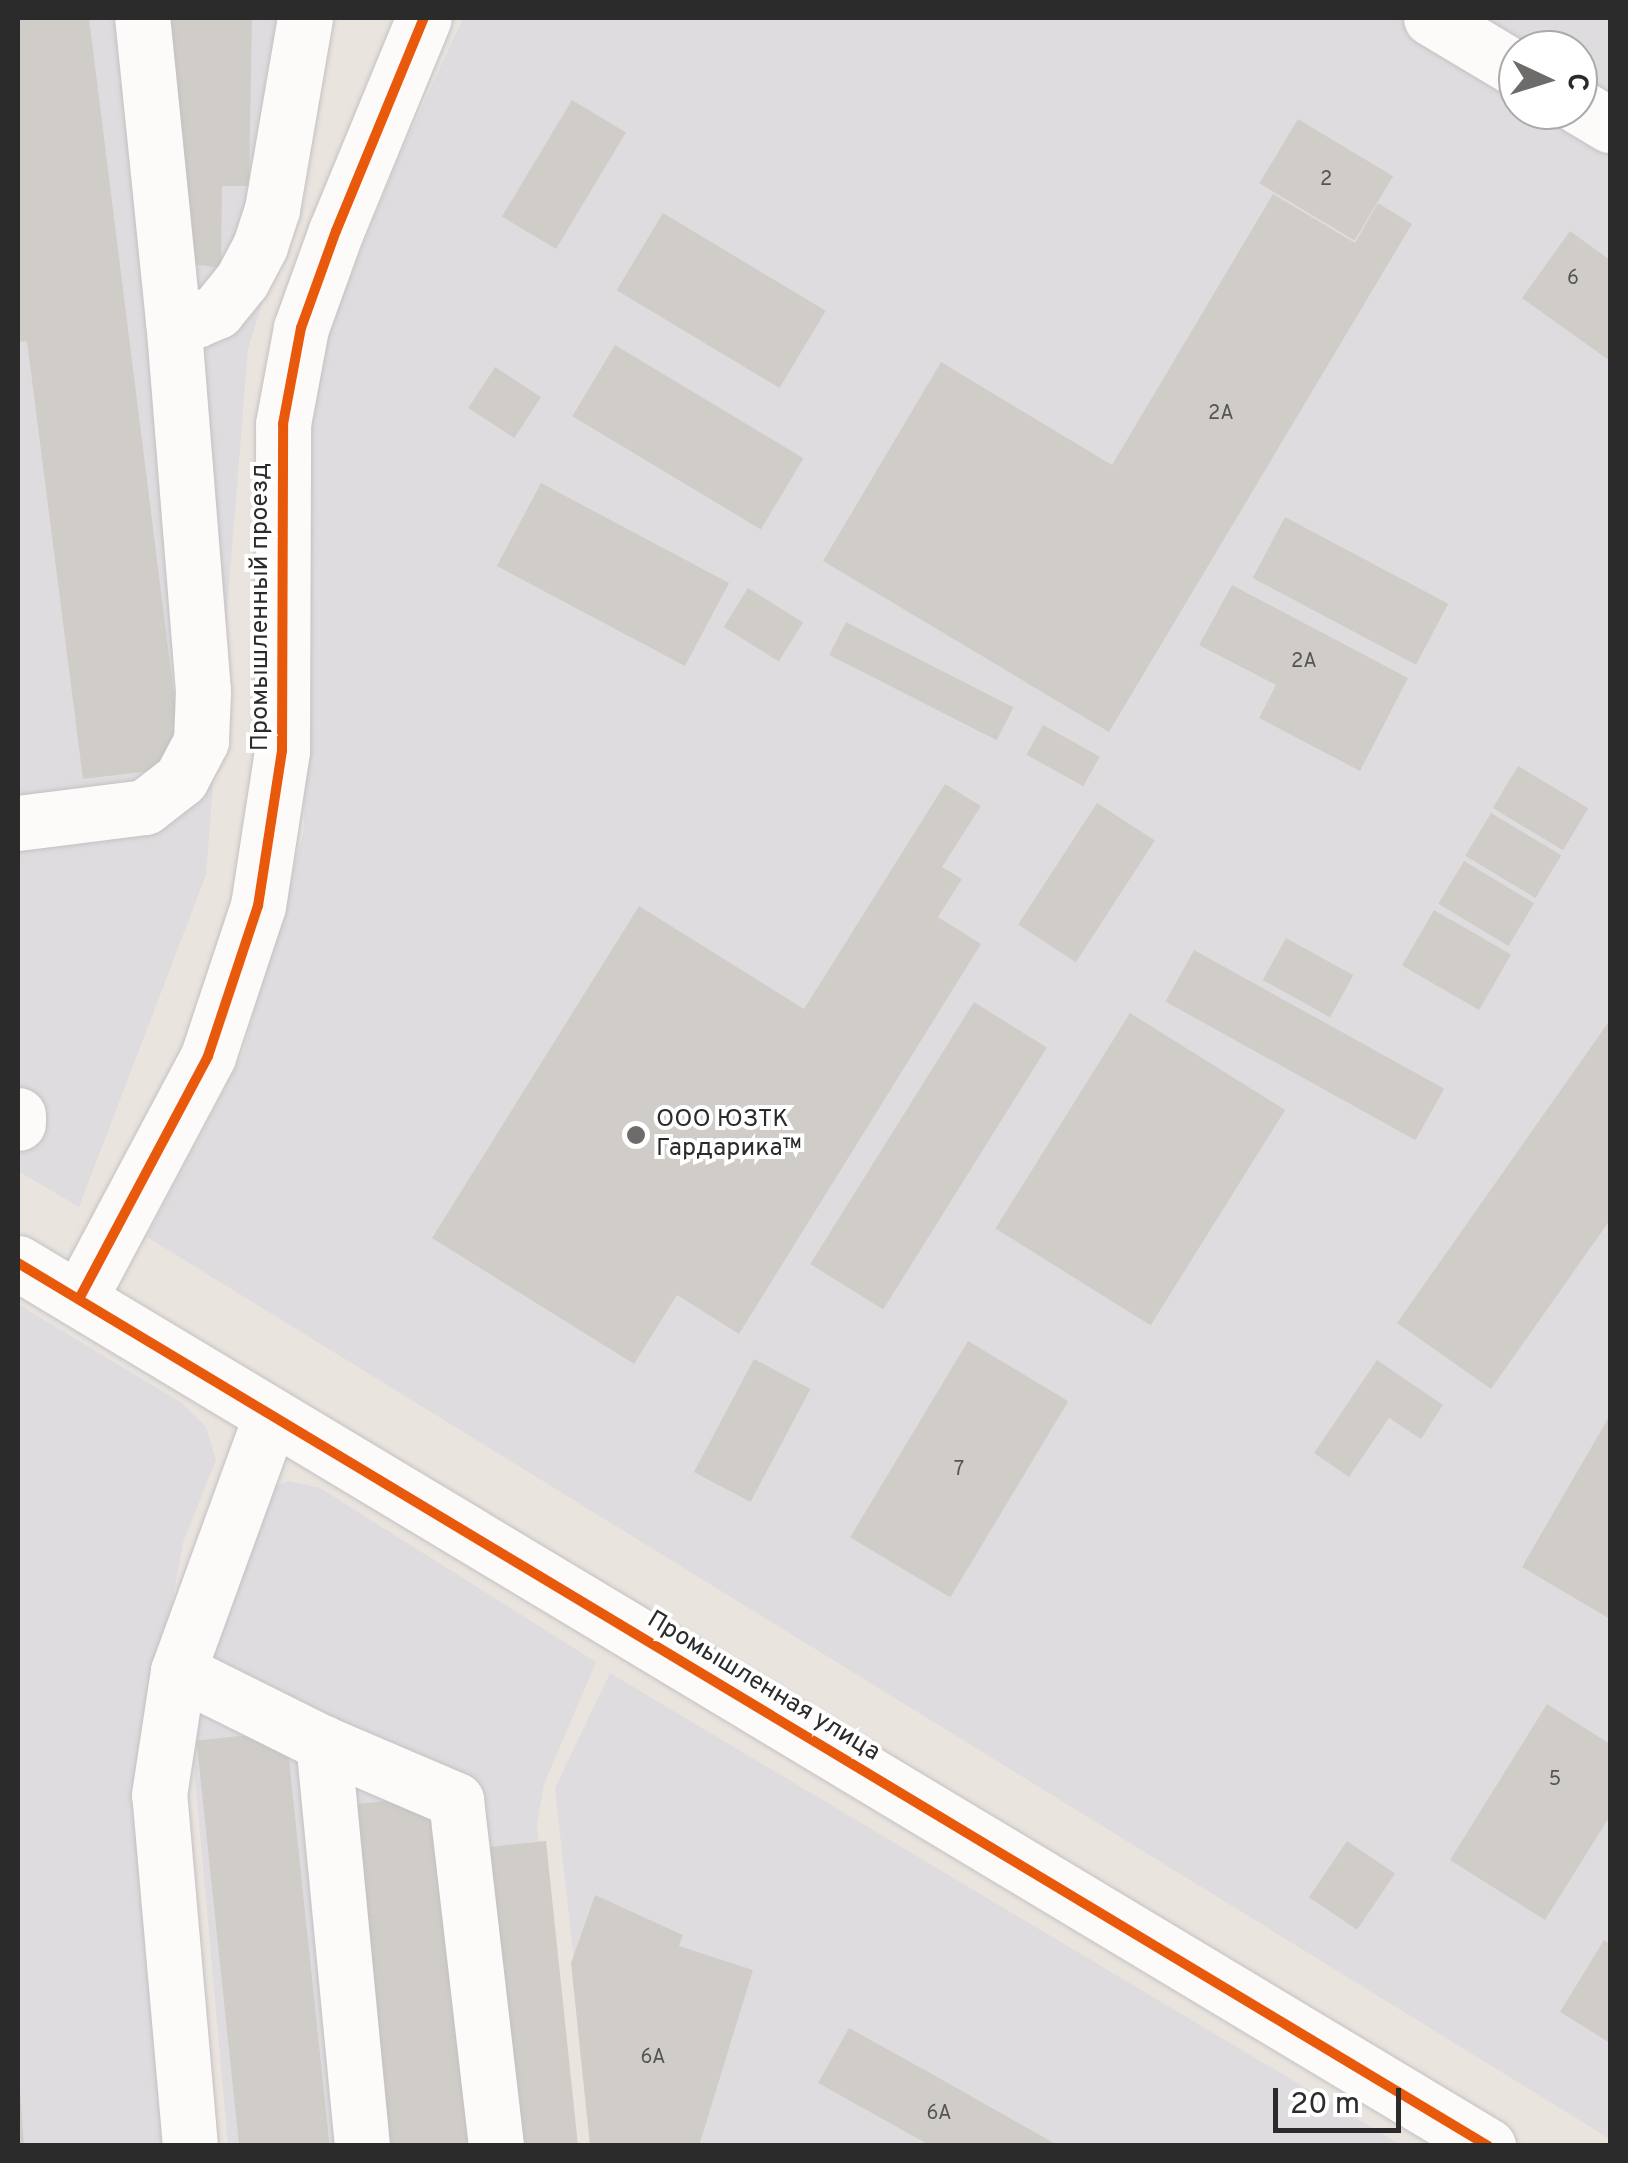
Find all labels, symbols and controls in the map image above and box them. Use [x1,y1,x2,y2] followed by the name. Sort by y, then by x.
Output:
[1498,30,1598,130] north arrow
[1557,72,1595,92] text: С
[1320,168,1332,192] house number: 2
[1567,267,1579,291] house number: 6
[1208,402,1234,426] house number: 2А
[246,463,276,751] street label: Промышленный проезд
[1291,650,1317,674] house number: 2А
[656,1106,802,1165] place label: ООО ЮЗТК Гардарика™
[625,1124,647,1146] marker: ООО ЮЗТК Гардарика™
[954,1458,964,1482] house number: 7
[641,1606,885,1768] street label: Промышленная улица
[1549,1768,1561,1792] house number: 5
[640,2046,666,2070] house number: 6А
[1278,2068,1406,2130] scale bar
[1290,2087,1360,2124] text: 20 m
[926,2102,952,2126] house number: 6А

